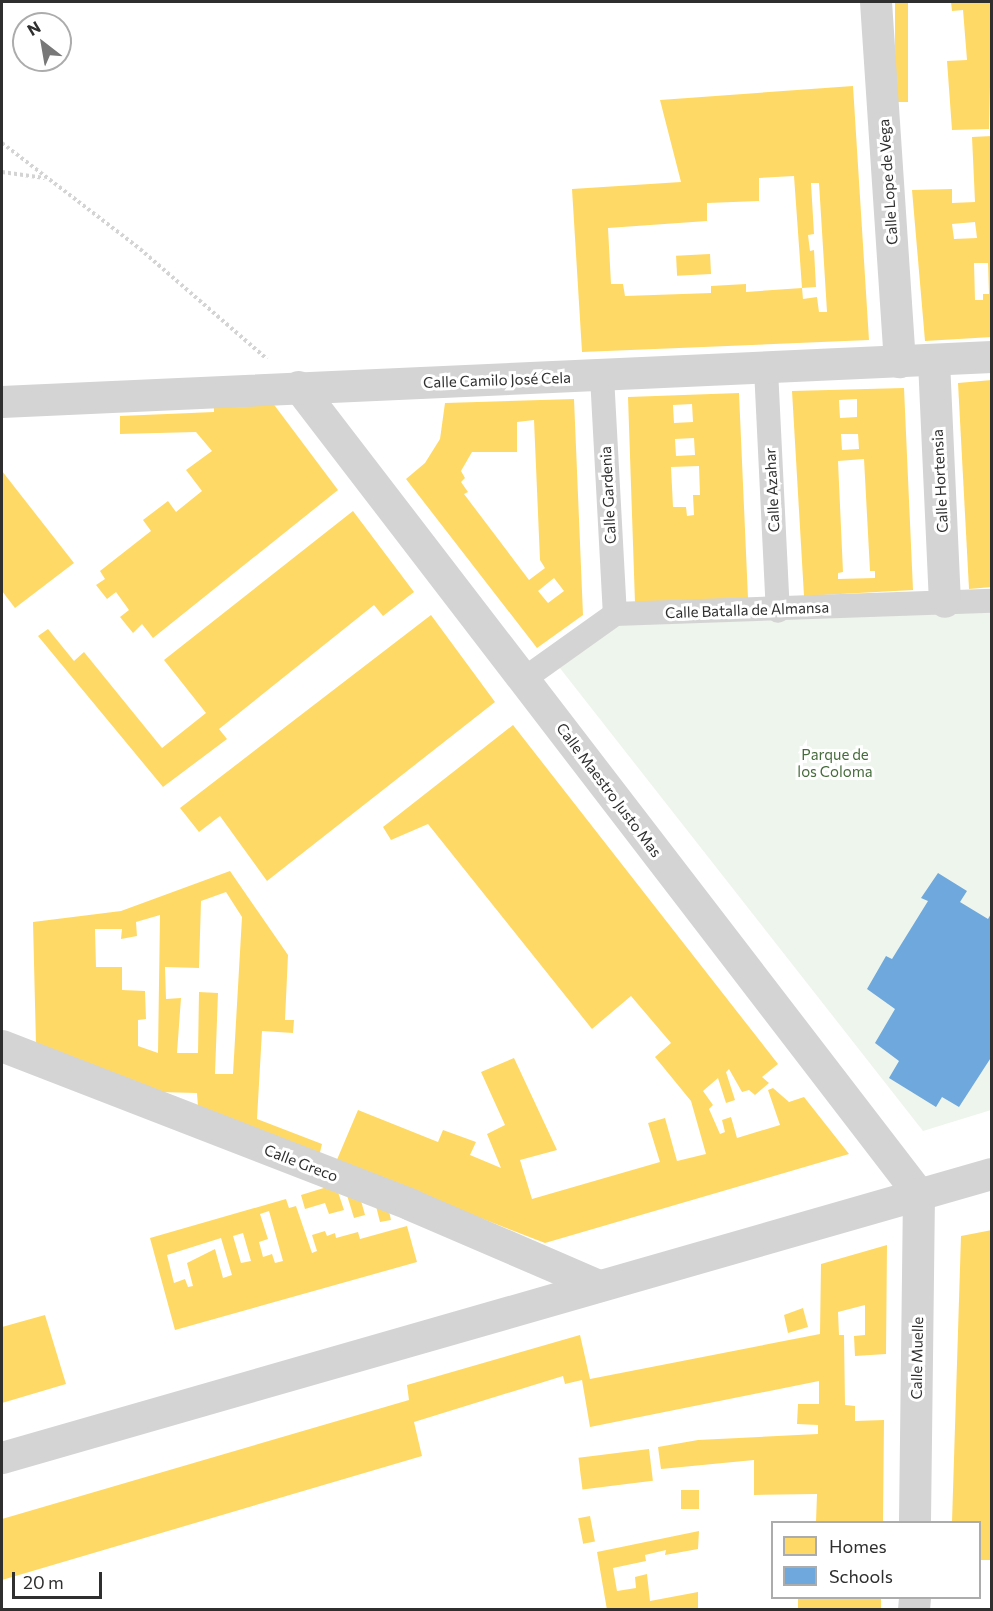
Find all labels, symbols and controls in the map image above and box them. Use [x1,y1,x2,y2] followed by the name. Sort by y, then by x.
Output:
[12,12,72,72] north arrow
[23,17,44,39] text: N
[875,118,901,246] street label: Calle Lope de Vega
[423,368,571,392] street label: Calle Camilo José Cela
[928,429,952,533] street label: Calle Hortensia
[596,446,620,544] street label: Calle Gardenia
[761,447,783,533] street label: Calle Azahar
[665,598,829,622] street label: Calle Batalla de Almansa
[553,719,665,861] street label: Calle Maestro Justo Mas
[797,745,873,780] park label: Parque de los Coloma
[262,1141,340,1185] street label: Calle Greco
[907,1317,927,1399] street label: Calle Muelle
[771,1521,981,1599] legend
[829,1535,887,1557] text: Homes
[15,1560,105,1598] scale bar
[829,1565,893,1587] text: Schools
[23,1571,64,1593] text: 20 m

